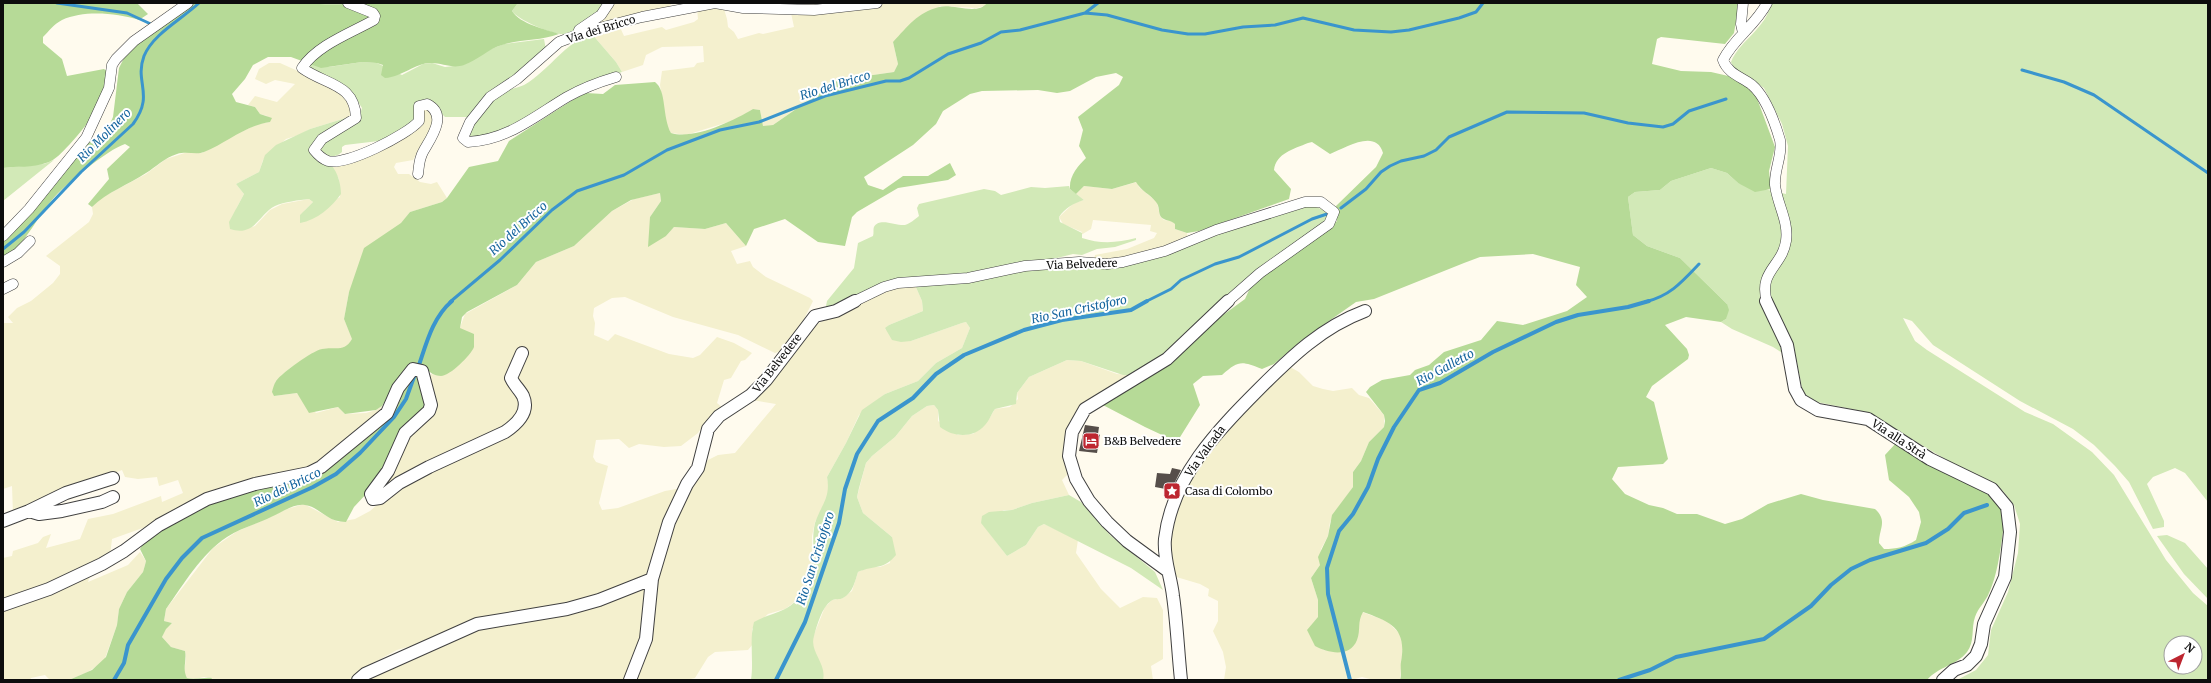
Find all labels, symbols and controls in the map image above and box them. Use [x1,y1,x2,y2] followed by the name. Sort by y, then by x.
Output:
[564,12,638,46] street label: Via dei Bricco
[798,67,872,103] water label: Rio del Bricco
[74,105,134,165] water label: Rio Molinero
[486,198,550,258] water label: Rio del Bricco
[1045,256,1118,272] street label: Via Belvedere
[1030,292,1128,326] water label: Rio San Cristoforo
[749,331,804,396] street label: Via Belvedere
[1413,345,1477,389] water label: Rio Galletto
[1868,416,1929,462] street label: Via alla Strà
[1181,423,1228,480] street label: Via Valcada
[1081,431,1101,451] hotel icon: B&B Belvedere
[1104,434,1181,448] place label: B&B Belvedere
[251,464,323,510] water label: Rio del Bricco
[1162,481,1182,501] place icon: Casa di Colombo
[1185,484,1273,498] place label: Casa di Colombo
[793,509,837,607] water label: Rio San Cristoforo
[2163,635,2203,675] north arrow
[2182,639,2198,656] text: N

